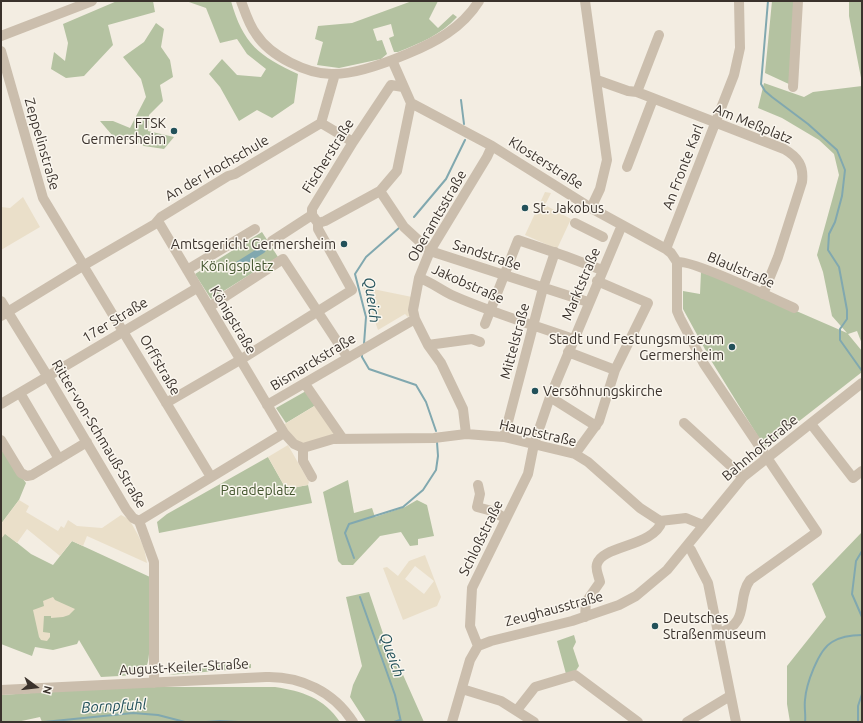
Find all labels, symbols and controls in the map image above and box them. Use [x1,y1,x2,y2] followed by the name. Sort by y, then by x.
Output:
[21,96,63,192] street label: Zeppelinstraße
[711,101,795,147] street label: Am Meßplatz
[81,115,166,148] place label: FTSK Germersheim
[298,116,358,196] street label: Fischerstraße
[659,122,707,212] street label: An Fronte Karl
[169,126,179,136] marker: FTSK Germersheim
[162,131,272,205] street label: An der Hochschule
[505,133,587,193] street label: Klosterstraße
[404,167,470,265] street label: Oberamtsstraße
[533,200,604,216] place label: St. Jakobus
[520,203,530,213] marker: St. Jakobus
[171,236,336,252] place label: Amtsgericht Germersheim
[451,236,523,274] street label: Sandstraße
[339,239,349,249] marker: Amtsgericht Germersheim
[558,245,604,323] street label: Marktstraße
[705,248,777,292] street label: Blaulstraße
[200,258,274,274] park label: Königsplatz
[429,261,507,307] street label: Jakobstraße
[360,276,384,324] water label: Queich
[206,283,260,357] street label: Königstraße
[79,294,151,346] street label: 17er Straße
[497,301,533,381] street label: Mittelstraße
[267,330,359,394] street label: Bismarckstraße
[549,331,724,364] place label: Stadt und Festungsmuseum Germersheim
[136,332,184,398] street label: Orffstraße
[727,342,737,352] marker: Stadt und Festungsmuseum Germersheim
[48,357,150,511] street label: Ritter-von-Schmauß-Straße
[543,383,663,399] place label: Versöhnungskirche
[530,386,540,396] marker: Versöhnungskirche
[719,411,801,485] street label: Bahnhofstraße
[498,416,578,450] street label: Hauptstraße
[221,482,295,498] park label: Paradeplatz
[455,497,507,579] street label: Schloßstraße
[503,588,605,630] street label: Zeughausstraße
[663,610,766,642] place label: Deutsches Straßenmuseum
[650,621,660,631] marker: Deutsches Straßenmuseum
[376,630,408,680] water label: Queich
[119,655,249,679] street label: August-Keiler-Straße
[16,667,56,707] north arrow
[41,685,54,696] text: N
[81,695,147,717] water label: Bornpfuhl

